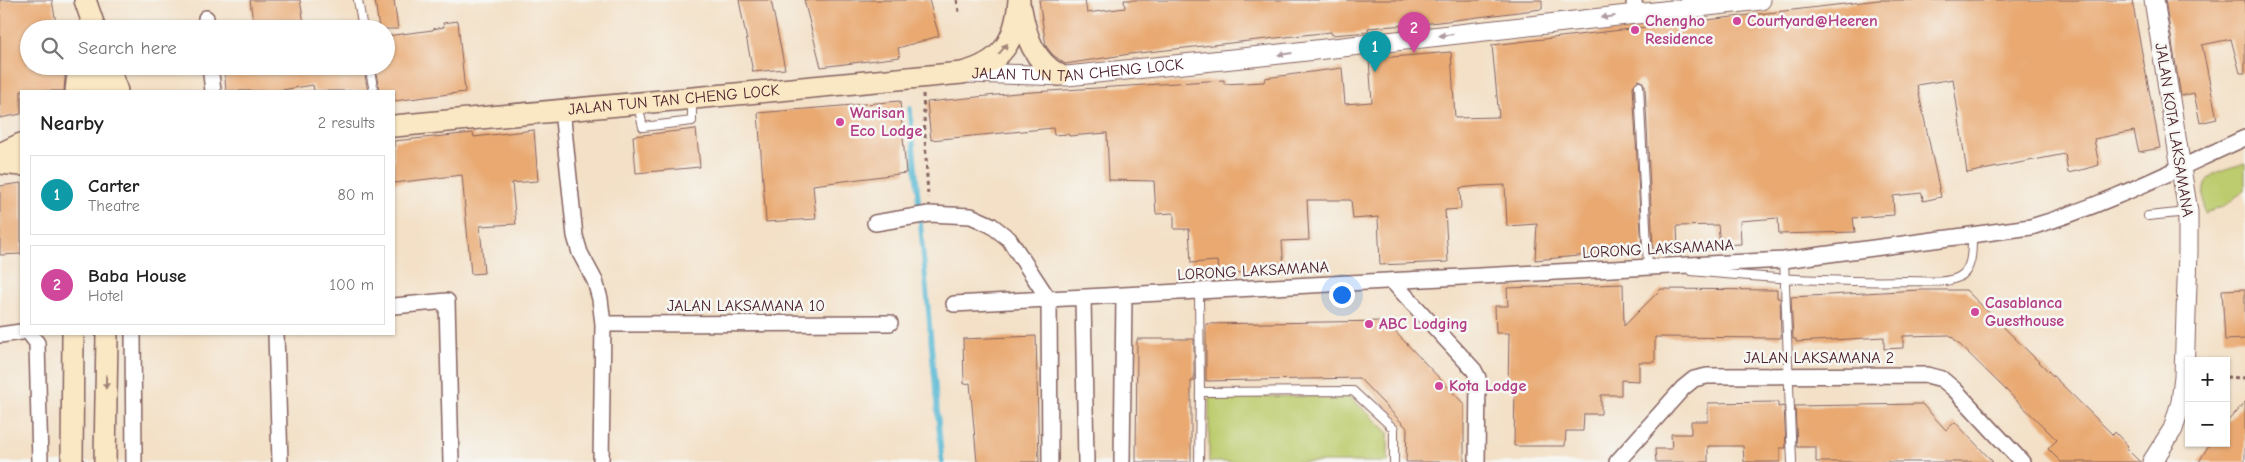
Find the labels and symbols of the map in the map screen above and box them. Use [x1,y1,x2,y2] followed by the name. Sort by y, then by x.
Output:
[1398,12,1430,53] pin: 2
[1645,12,1713,48] place label: Chengho Residence
[1747,12,1878,30] place label: Courtyard@Heeren
[1599,13,1615,21] one-way arrow
[1731,15,1743,27] marker: Courtyard@Heeren
[1629,24,1641,36] marker: Chengho Residence
[1359,31,1391,72] pin: 1
[1438,31,1454,39] one-way arrow
[2151,42,2197,218] street label: JALAN KOTA LAKSAMANA
[997,44,1009,56] one-way arrow
[1277,50,1293,58] one-way arrow
[972,55,1184,85] street label: JALAN TUN TAN CHENG LOCK
[567,81,780,119] street label: JALAN TUN TAN CHENG LOCK
[850,104,923,140] place label: Warisan Eco Lodge
[834,116,846,128] marker: Warisan Eco Lodge
[1582,236,1734,262] street label: LORONG LAKSAMANA
[1177,258,1329,284] street label: LORONG LAKSAMANA
[1329,282,1355,308] your location
[1985,294,2064,330] place label: Casablanca Guesthouse
[667,297,825,315] street label: JALAN LAKSAMANA 10
[1969,306,1981,318] marker: Casablanca Guesthouse
[1379,315,1468,333] place label: ABC Lodging
[1363,318,1375,330] marker: ABC Lodging
[1744,349,1894,367] street label: JALAN LAKSAMANA 2
[102,375,110,391] one-way arrow
[1449,377,1527,395] place label: Kota Lodge
[1433,380,1445,392] marker: Kota Lodge

